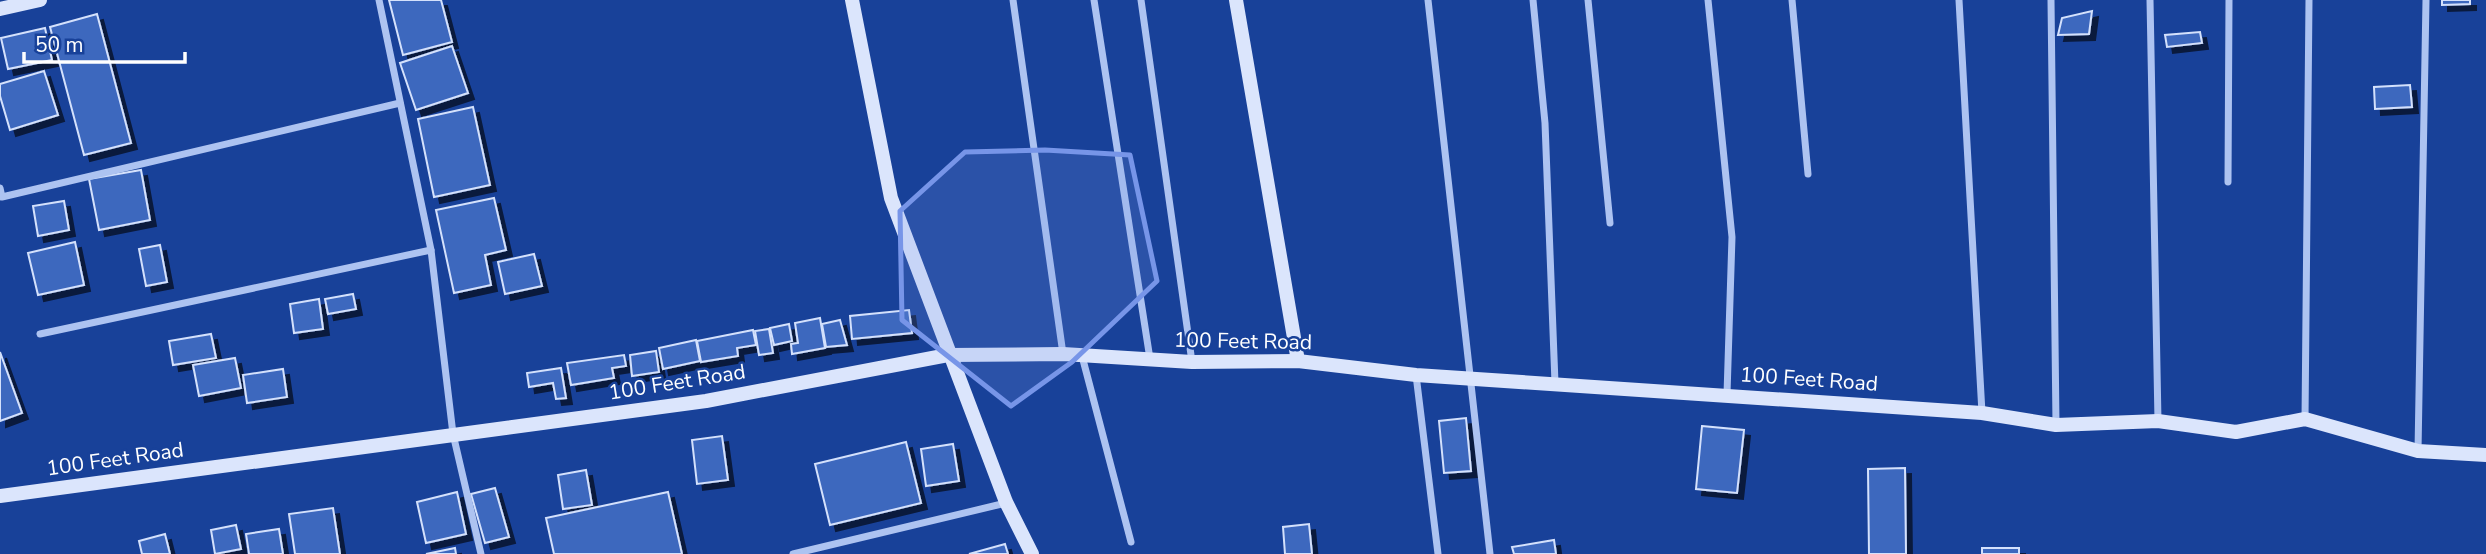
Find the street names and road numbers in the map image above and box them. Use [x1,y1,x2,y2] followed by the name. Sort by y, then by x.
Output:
[1174,326,1312,356] street label: 100 Feet Road
[607,357,747,407] street label: 100 Feet Road
[1739,360,1879,398] street label: 100 Feet Road
[45,436,185,482] street label: 100 Feet Road

